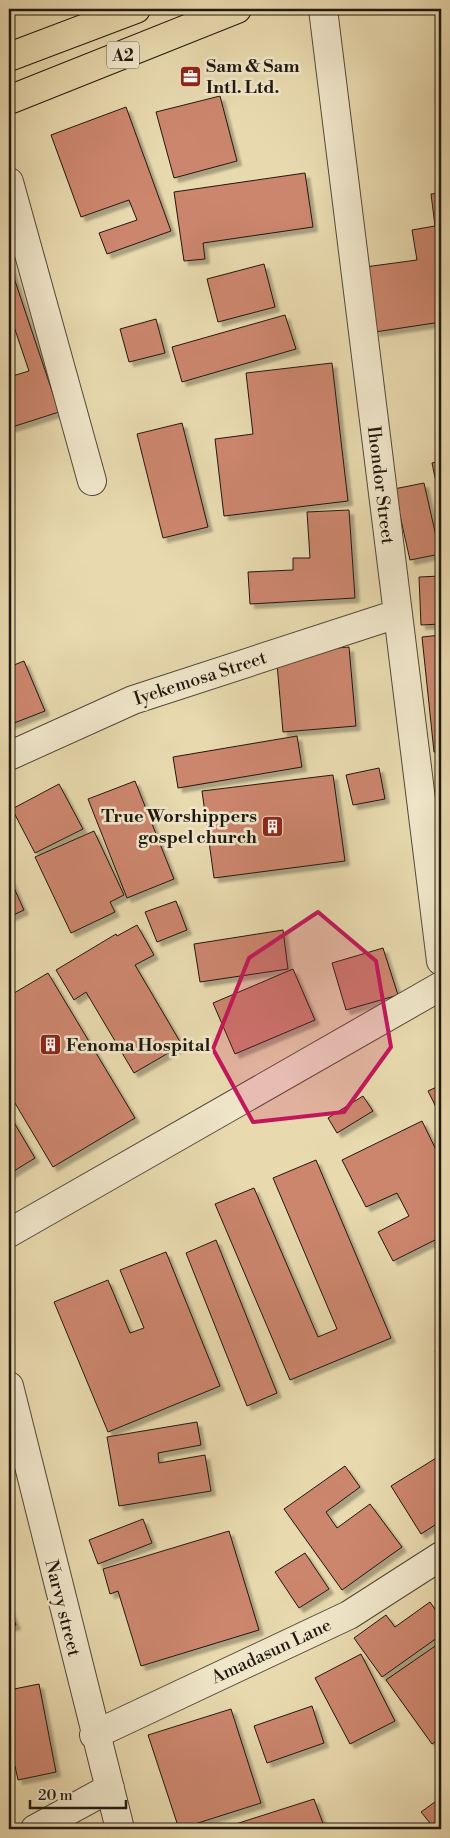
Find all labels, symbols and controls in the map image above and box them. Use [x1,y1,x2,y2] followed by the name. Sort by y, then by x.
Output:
[107,42,139,68] road number: A2
[206,55,300,99] place label: Sam & Sam Intl. Ltd.
[178,64,202,88] office icon: Sam & Sam Intl. Ltd.
[362,425,399,546] street label: Ihondor Street
[131,646,270,711] street label: Iyekemosa Street
[101,805,257,849] place label: True Worshippers gospel church
[261,814,285,838] building icon: True Worshippers gospel church
[38,1033,62,1057] building icon: Fenoma Hospital
[66,1034,210,1057] place label: Fenoma Hospital
[39,1557,86,1659] street label: Narvy street
[207,1614,335,1690] street label: Amadasun Lane
[30,1778,126,1810] scale bar
[38,1786,73,1805] text: 20 m

